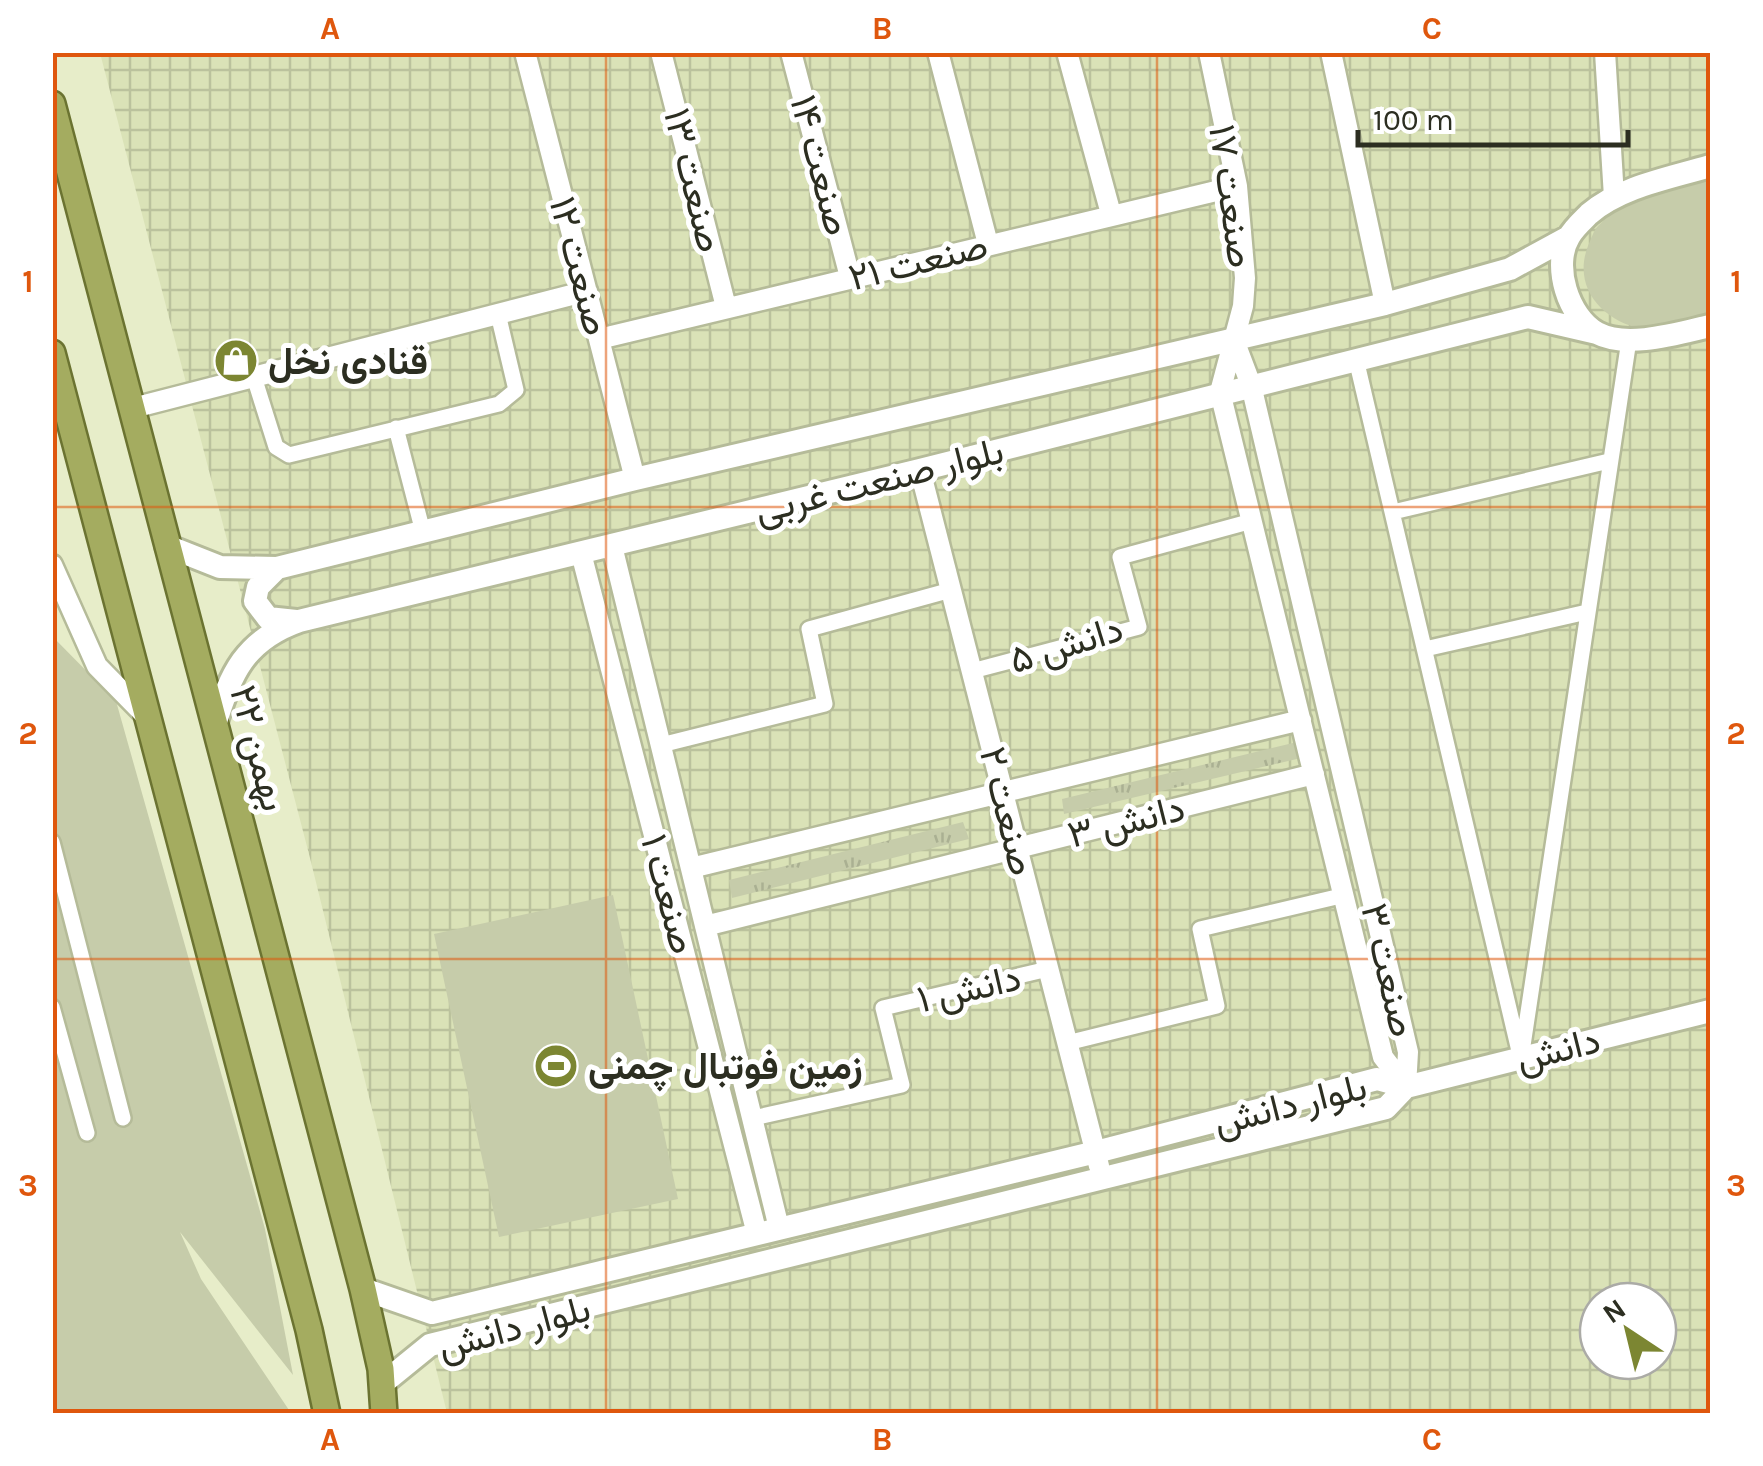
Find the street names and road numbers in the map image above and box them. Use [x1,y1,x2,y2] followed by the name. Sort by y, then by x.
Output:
[780,90,861,240] street label: صنعت ۱۴
[654,104,733,257] street label: صنعت ۱۳
[1199,122,1264,271] street label: صنعت ۱۷
[539,192,620,340] street label: صنعت ۱۲
[844,223,992,300] street label: صنعت ۲۱
[750,428,1008,533] street label: بلوار صنعت غربی
[1004,606,1128,683] street label: دانش ۵
[220,680,297,816] street label: ۲۲ بهمن
[970,742,1045,880] street label: صنعت ۲
[1063,785,1189,858] street label: دانش ۳
[631,830,706,959] street label: صنعت ۱
[1351,899,1426,1041] street label: صنعت ۳
[913,955,1025,1022] street label: دانش ۱
[1512,1017,1605,1082] street label: دانش
[1209,1064,1371,1145] street label: بلوار دانش
[433,1286,595,1369] street label: بلوار دانش

